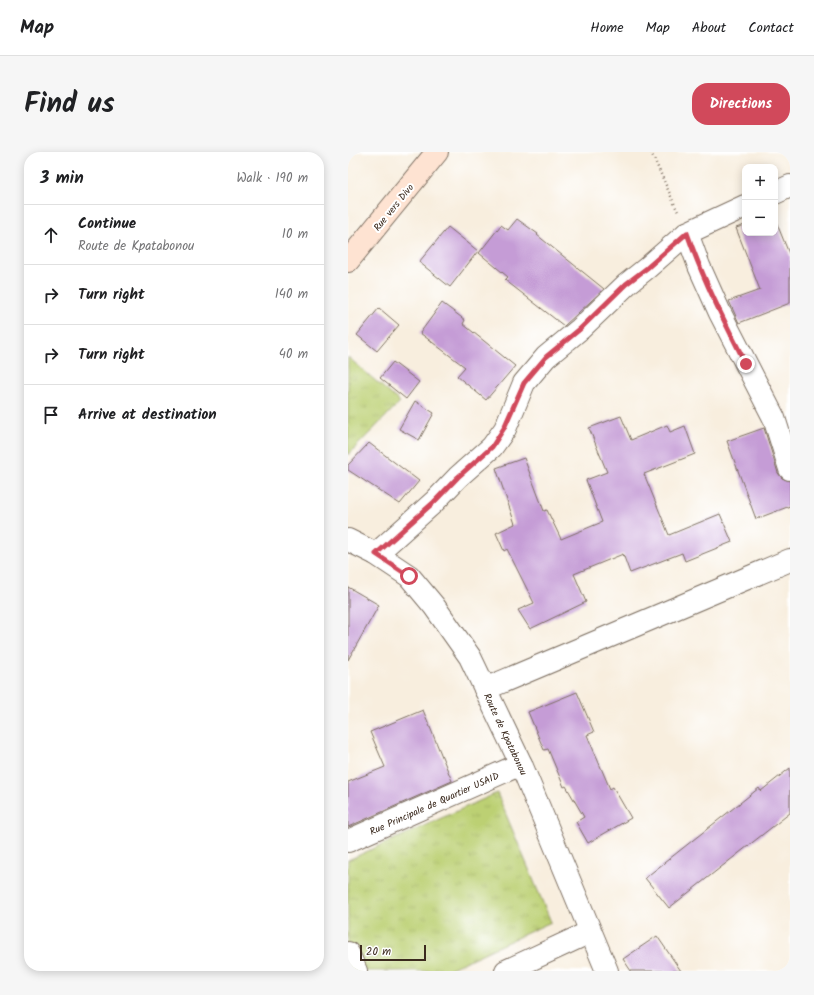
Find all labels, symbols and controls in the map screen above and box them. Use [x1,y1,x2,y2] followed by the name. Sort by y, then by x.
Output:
[20,13,54,43] text: Map
[590,17,624,39] text: Home
[646,17,670,39] text: Map
[692,17,726,39] text: About
[748,17,794,39] text: Contact
[24,82,115,127] text: Find us
[692,83,790,125] button: Directions
[742,164,778,236] map controls
[742,164,778,200] button: +
[40,165,84,192] text: 3 min
[236,168,308,189] text: Walk · 190 m
[370,180,418,235] street label: Rue vers Divo
[742,200,778,236] button: −
[78,212,136,236] text: Continue
[40,224,62,246] icon: ahead
[282,224,308,245] text: 10 m
[78,236,194,257] text: Route de Kpatabonou
[78,283,145,307] text: Turn right
[40,284,62,306] icon: right
[275,284,308,305] text: 140 m
[78,343,145,367] text: Turn right
[40,344,62,366] icon: right
[279,344,308,365] text: 40 m
[737,355,755,373] route end
[78,403,217,427] text: Arrive at destination
[40,404,62,426] icon: arrive
[400,567,418,585] route start
[479,691,531,779] street label: Route de Kpatabonou
[367,768,502,840] street label: Rue Principale de Quartier USAID
[360,943,426,962] scale bar
[366,943,391,961] text: 20 m

